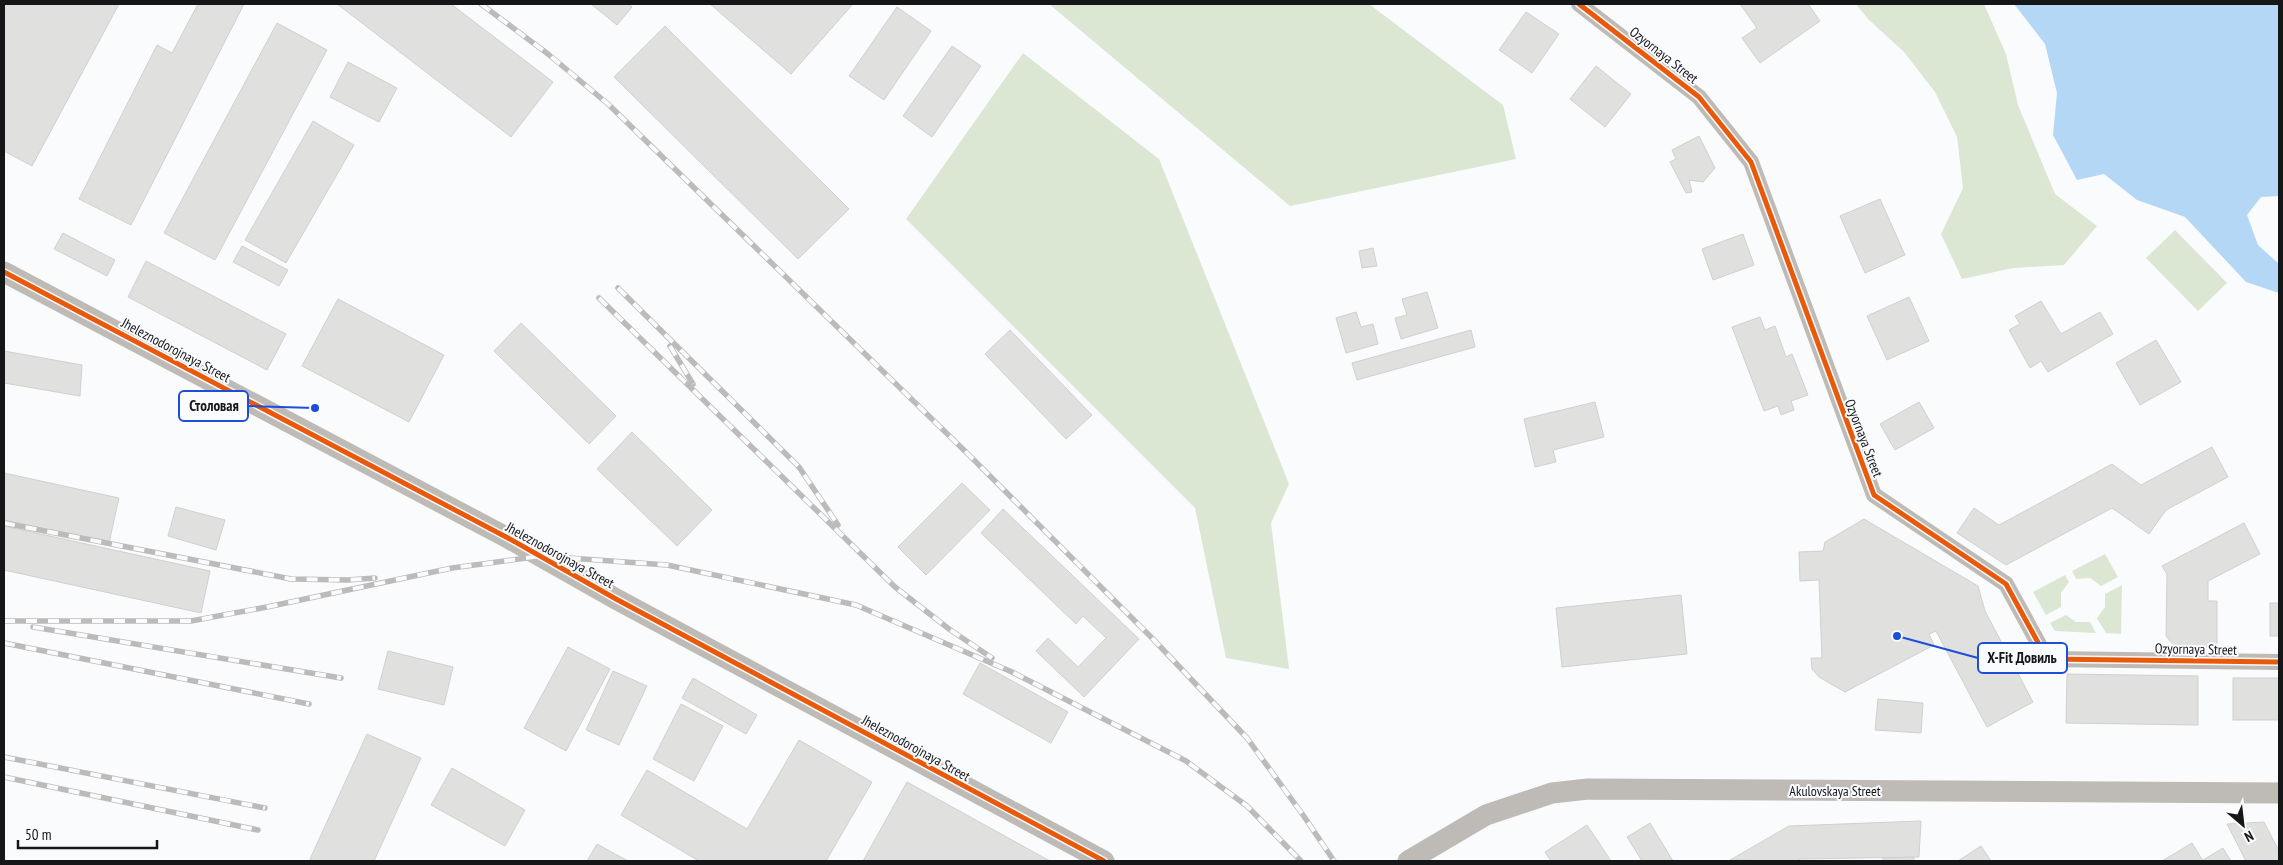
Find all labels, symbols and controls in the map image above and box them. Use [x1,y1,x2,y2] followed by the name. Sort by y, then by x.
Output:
[1626,23,1702,87] street label: Ozyornaya Street
[117,313,234,386] street label: Jheleznodorojnaya Street
[179,391,248,421] callout: Столовая
[189,396,239,415] text: Столовая
[1841,396,1887,480] street label: Ozyornaya Street
[502,517,617,592] street label: Jheleznodorojnaya Street
[2155,639,2237,659] street label: Ozyornaya Street
[1978,643,2067,673] callout: X-Fit Довиль
[1987,648,2057,667] text: X-Fit Довиль
[858,710,973,785] street label: Jheleznodorojnaya Street
[1789,782,1881,800] street label: Akulovskaya Street
[2218,800,2268,850] north arrow
[18,818,156,850] scale bar
[25,825,51,844] text: 50 m
[2242,827,2257,846] text: N

